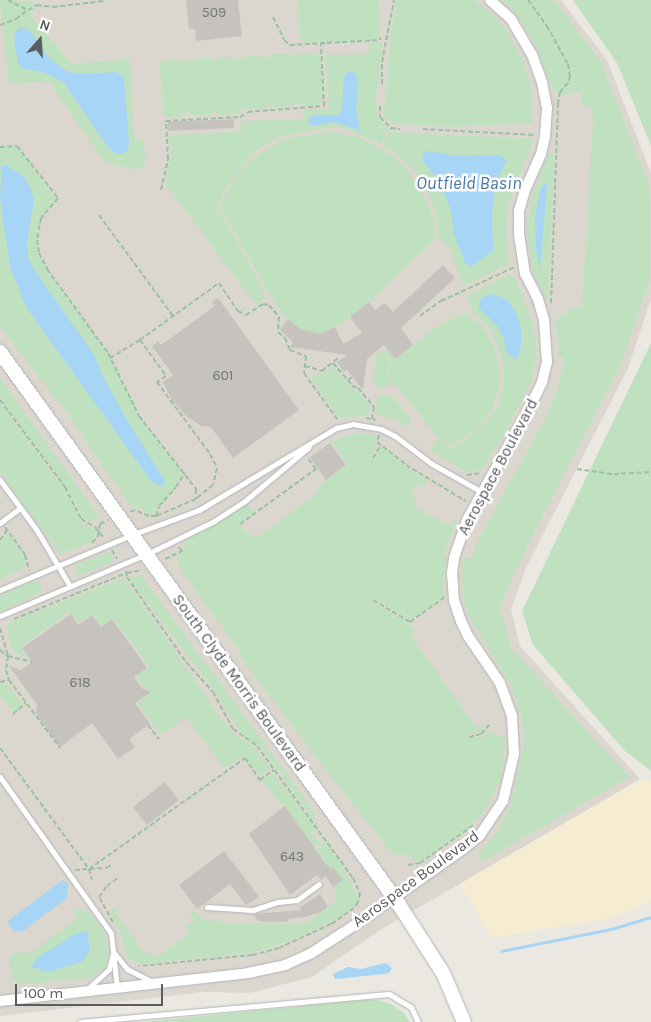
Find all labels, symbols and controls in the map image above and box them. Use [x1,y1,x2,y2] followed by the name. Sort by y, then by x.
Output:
[202,5,226,21] house number: 509
[15,15,65,65] north arrow
[38,16,53,35] text: N
[416,172,522,194] water label: Outfield Basin
[213,368,233,384] house number: 601
[454,395,542,539] street label: Aerospace Boulevard
[168,590,310,776] street label: South Clyde Morris Boulevard
[69,675,91,691] house number: 618
[349,827,483,931] street label: Aerospace Boulevard
[280,849,304,865] house number: 643
[18,974,165,1006] scale bar
[23,984,63,1002] text: 100 m

